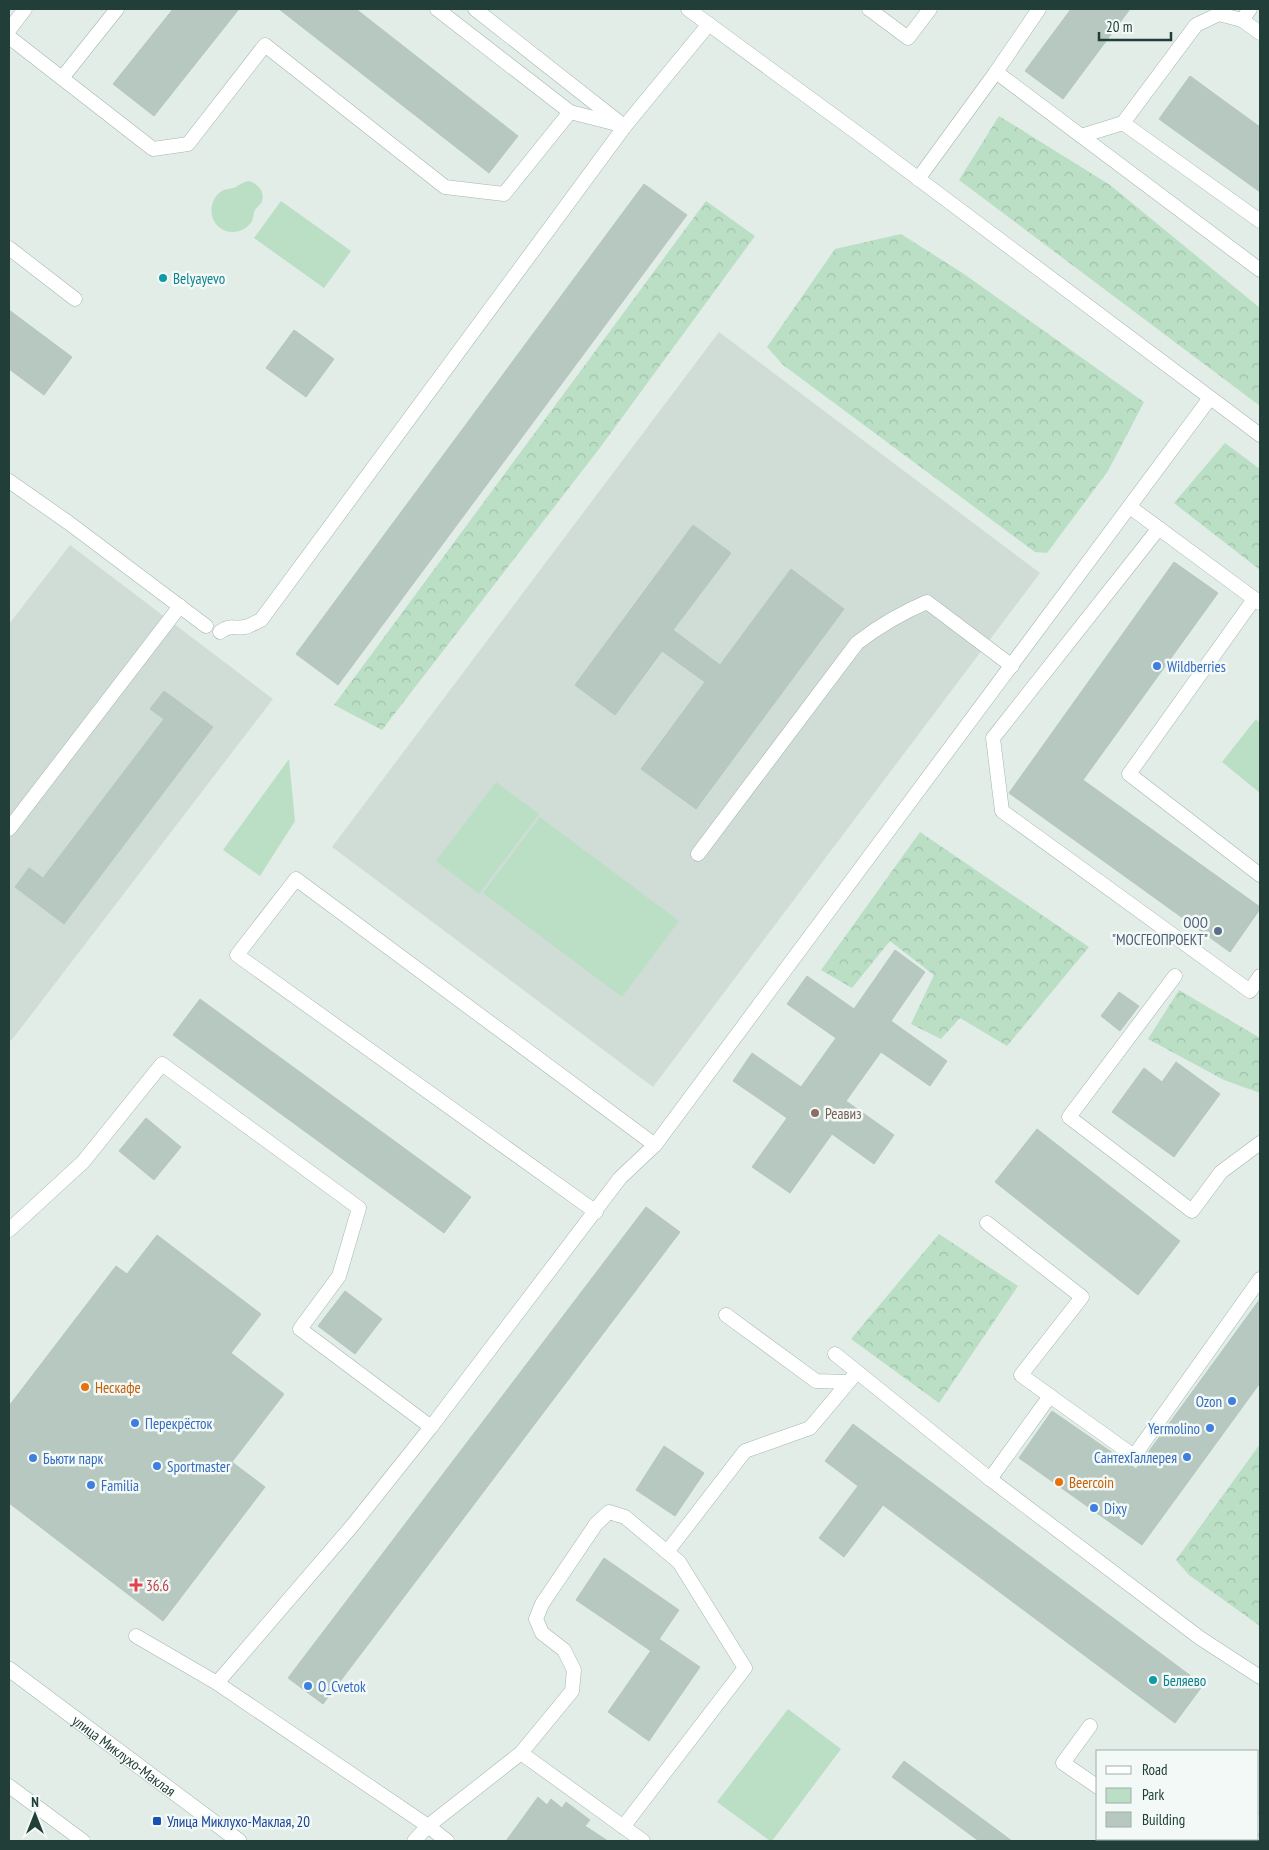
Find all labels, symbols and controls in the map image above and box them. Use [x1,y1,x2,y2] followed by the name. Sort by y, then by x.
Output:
[1099,10,1172,42] scale bar
[1106,17,1132,36] text: 20 m
[173,269,225,288] place label: Belyayevo
[157,272,169,284] marker: Belyayevo
[1167,657,1226,676] place label: Wildberries
[1151,660,1163,672] marker: Wildberries
[1112,913,1208,949] place label: ООО "МОСГЕОПРОЕКТ"
[1212,925,1224,937] marker: ООО "МОСГЕОПРОЕКТ"
[825,1104,861,1123] place label: Реавиз
[809,1107,821,1119] marker: Реавиз
[95,1378,141,1397] place label: Нескафе
[79,1381,91,1393] marker: Нескафе
[1196,1392,1222,1411] place label: Ozon
[1226,1395,1238,1407] marker: Ozon
[145,1414,213,1433] place label: Перекрёсток
[129,1417,141,1429] marker: Перекрёсток
[1148,1419,1200,1438] place label: Yermolino
[1204,1422,1216,1434] marker: Yermolino
[1094,1448,1177,1467] place label: СантехГаллерея
[43,1449,103,1468] place label: Бьюти парк
[1181,1451,1193,1463] marker: СантехГаллерея
[27,1452,39,1464] marker: Бьюти парк
[167,1457,231,1476] place label: Sportmaster
[151,1460,163,1472] marker: Sportmaster
[1069,1473,1114,1492] place label: Beercoin
[101,1476,139,1495] place label: Familia
[1053,1476,1065,1488] marker: Beercoin
[85,1479,97,1491] marker: Familia
[1104,1499,1127,1518] place label: Dixy
[1088,1502,1100,1514] marker: Dixy
[146,1576,169,1595] place label: 36.6
[130,1579,142,1591] marker: 36.6
[1163,1671,1206,1690] place label: Беляево
[1147,1674,1159,1686] marker: Беляево
[318,1677,366,1696] place label: O_Cvetok
[302,1680,314,1692] marker: O_Cvetok
[69,1710,180,1800] street label: улица Миклухо-Маклая
[1096,1750,1259,1840] legend
[1142,1760,1168,1779] text: Road
[1142,1785,1164,1804] text: Park
[10,1790,60,1840] north arrow
[31,1793,39,1811] text: N
[1142,1810,1185,1829] text: Building
[167,1812,310,1831] place label: Улица Миклухо-Маклая, 20
[151,1815,163,1827] marker: Улица Миклухо-Маклая, 20

